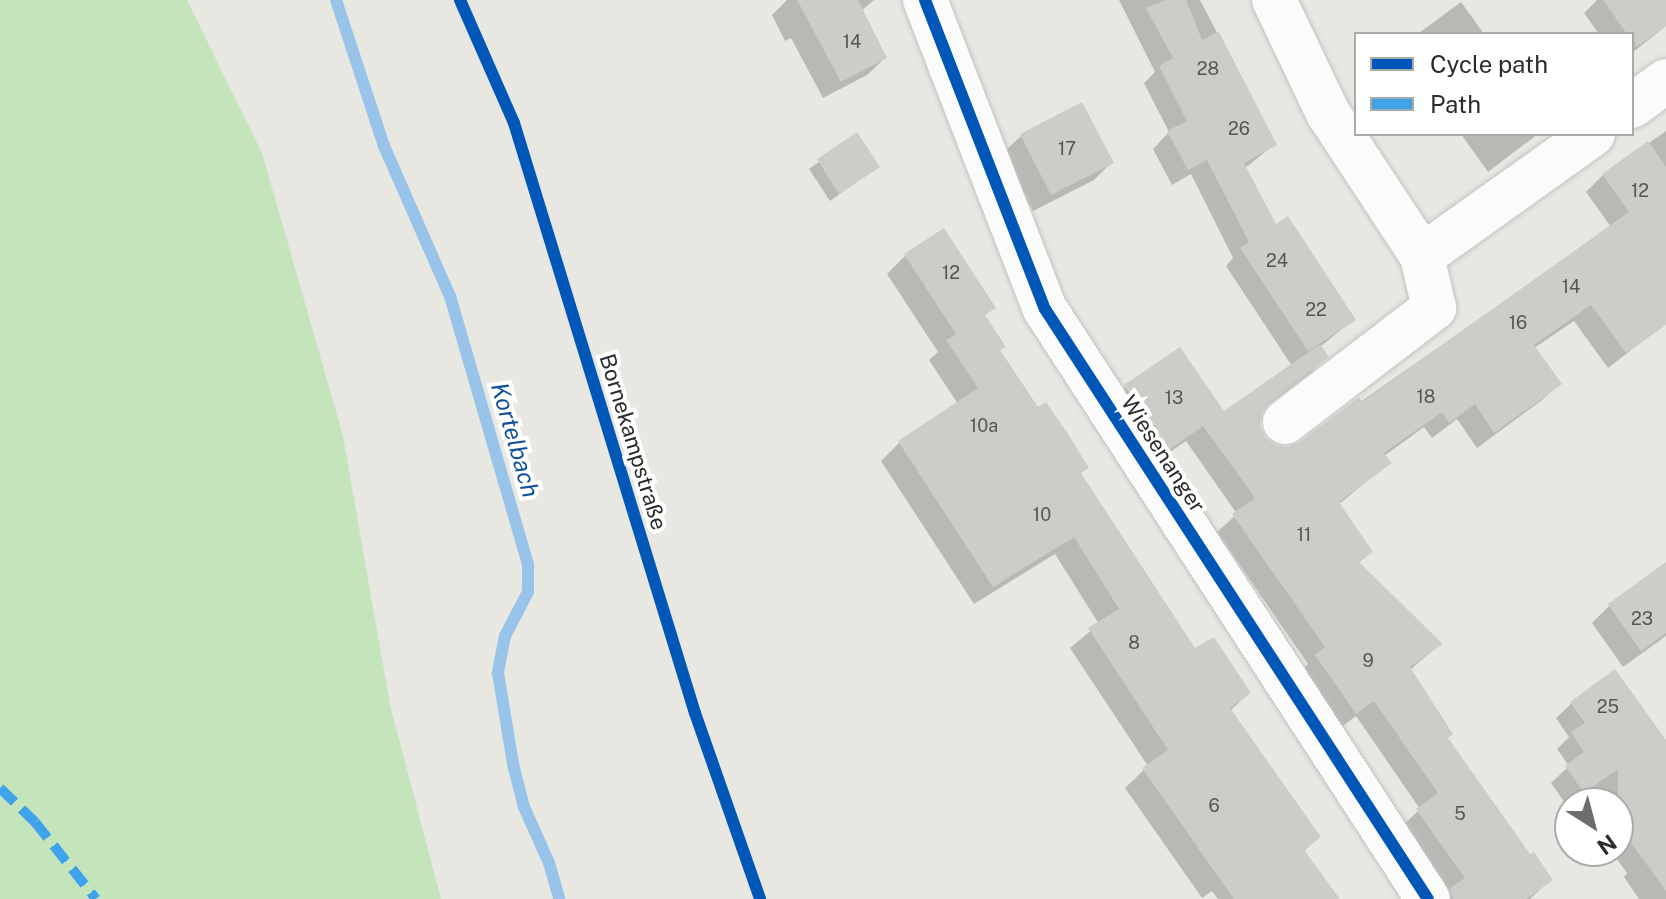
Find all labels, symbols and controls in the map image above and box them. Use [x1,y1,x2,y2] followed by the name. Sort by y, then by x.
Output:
[843,31,861,53] house number: 14
[1354,32,1634,136] legend
[1430,50,1548,78] text: Cycle path
[1197,58,1219,80] house number: 28
[1430,90,1481,118] text: Path
[1228,118,1250,140] house number: 26
[1058,138,1076,160] house number: 17
[1631,180,1649,202] house number: 12
[1266,250,1288,272] house number: 24
[942,262,960,284] house number: 12
[1562,276,1580,298] house number: 14
[1305,299,1327,321] house number: 22
[1509,312,1527,334] house number: 16
[594,351,672,533] street label: Bornekampstraße
[485,379,545,501] water label: Kortelbach
[1417,386,1435,408] house number: 18
[1165,387,1183,409] house number: 13
[1115,390,1211,518] street label: Wiesenanger
[970,415,998,437] house number: 10a
[1033,504,1051,526] house number: 10
[1297,524,1311,546] house number: 11
[1631,608,1653,630] house number: 23
[1128,632,1140,654] house number: 8
[1362,650,1374,672] house number: 9
[1597,696,1619,718] house number: 25
[1554,787,1634,867] north arrow
[1208,795,1220,817] house number: 6
[1454,803,1466,825] house number: 5
[1592,829,1622,860] text: N

